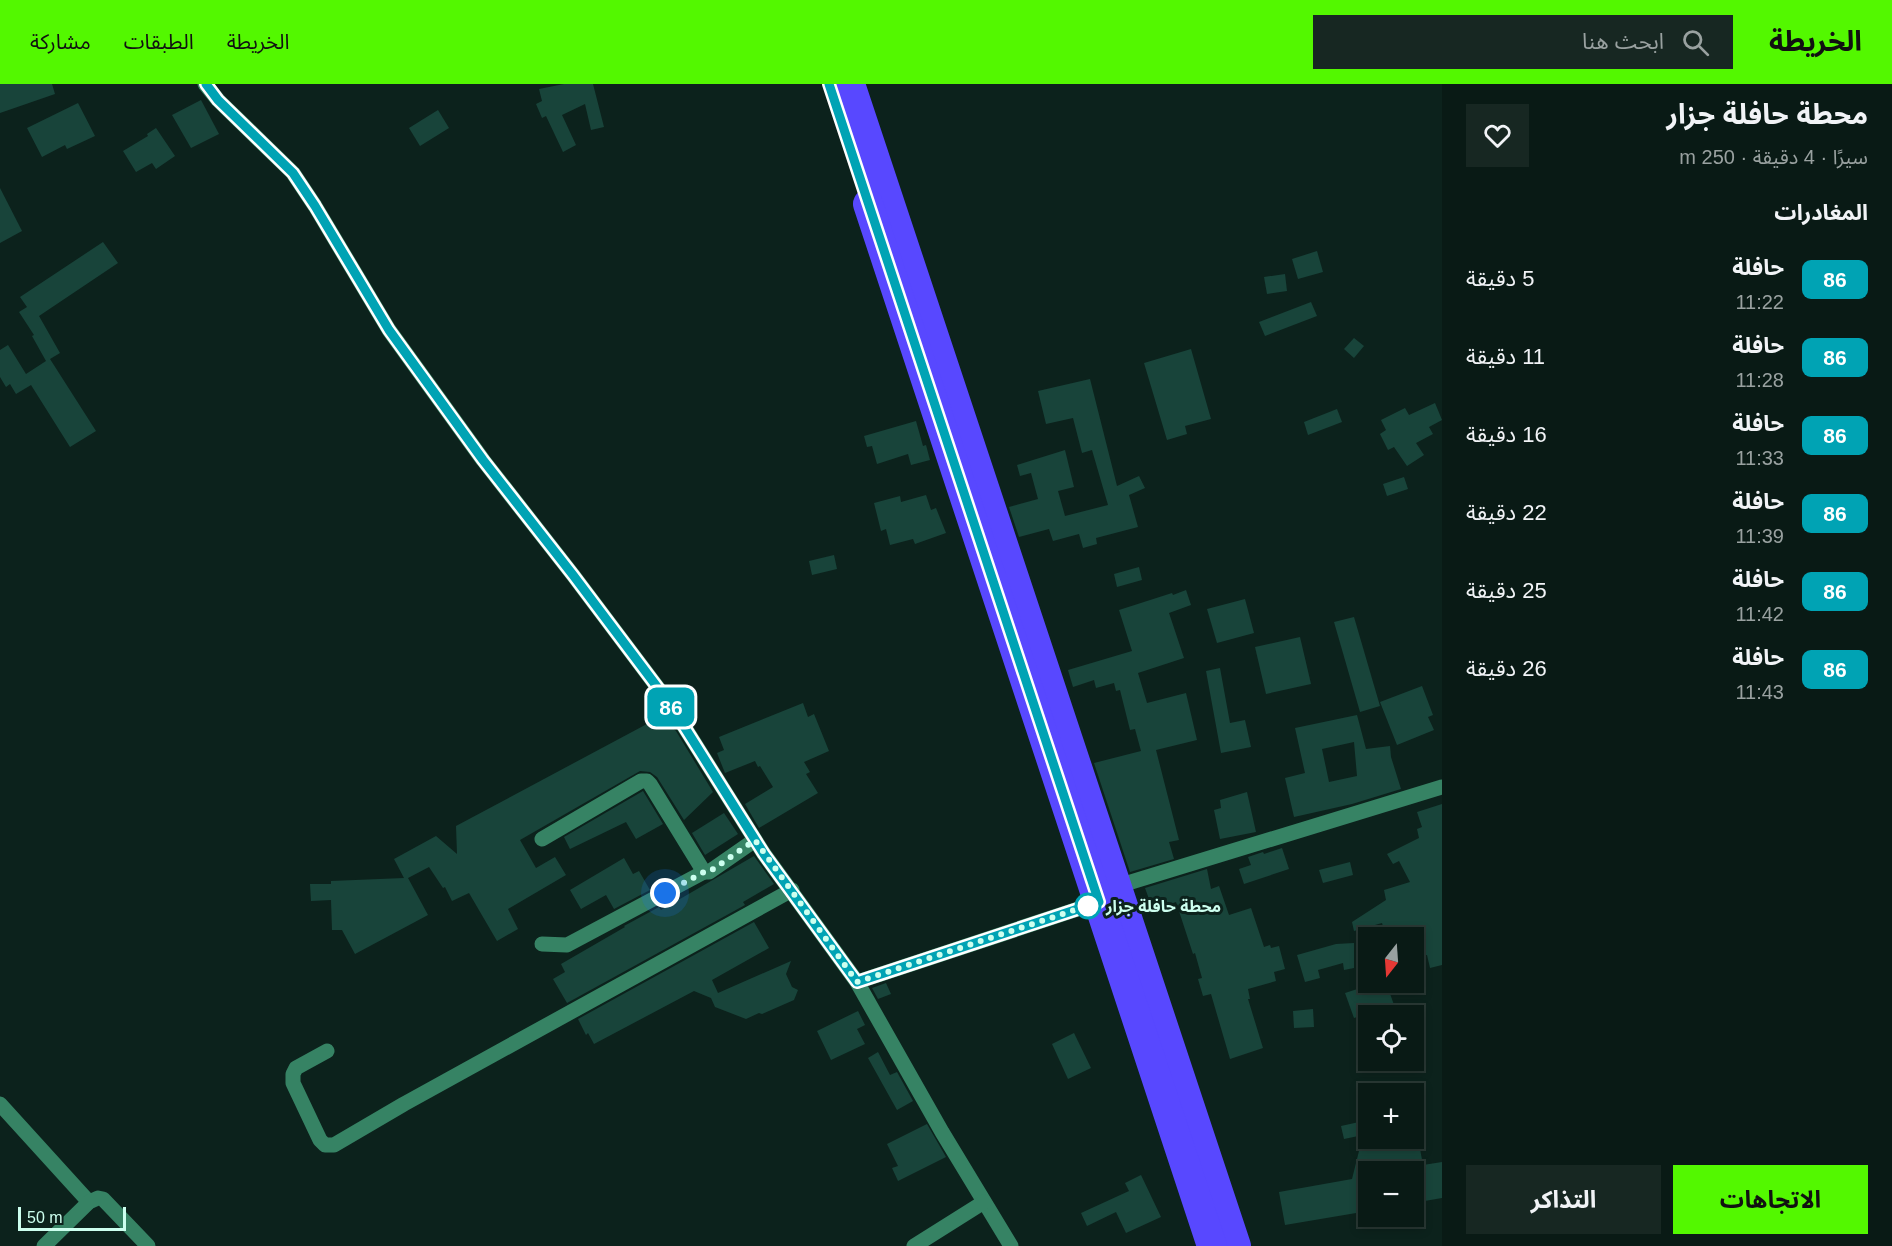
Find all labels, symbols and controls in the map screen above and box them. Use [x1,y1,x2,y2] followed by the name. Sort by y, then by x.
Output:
[1313,15,1733,69] search box
[1679,26,1712,59] icon: search
[1769,26,1862,57] text: الخريطة
[1582,29,1664,54] text: ابحث هنا
[30,30,91,53] text: مشاركة
[124,30,194,53] text: الطبقات
[227,30,290,53] text: الخريطة
[1666,99,1868,130] text: محطة حافلة جزار
[1466,104,1529,167] button: heart
[1679,146,1868,168] text: سيرًا · 4 دقيقة · 250 m
[1774,200,1868,225] text: المغادرات
[1732,255,1784,280] text: حافلة
[1466,266,1534,291] text: 5 دقيقة
[1823,268,1847,291] text: 86
[1735,291,1784,313] text: 11:22
[1732,333,1784,358] text: حافلة
[1466,344,1545,369] text: 11 دقيقة
[1823,346,1847,369] text: 86
[1735,369,1784,391] text: 11:28
[1732,411,1784,436] text: حافلة
[1466,422,1547,447] text: 16 دقيقة
[1823,424,1847,447] text: 86
[1735,447,1784,469] text: 11:33
[1732,489,1784,514] text: حافلة
[1466,500,1547,525] text: 22 دقيقة
[1823,502,1847,525] text: 86
[1735,525,1784,547] text: 11:39
[1732,567,1784,592] text: حافلة
[1466,578,1547,603] text: 25 دقيقة
[1823,580,1847,603] text: 86
[1735,603,1784,625] text: 11:42
[1732,645,1784,670] text: حافلة
[1466,656,1547,681] text: 26 دقيقة
[1823,658,1847,681] text: 86
[1735,681,1784,703] text: 11:43
[644,688,698,726] line badge: 86
[659,696,683,719] text: 86
[650,878,680,908] your location
[1075,893,1101,919] marker: محطة حافلة جزار
[1105,898,1221,916] place label: محطة حافلة جزار
[1358,927,1424,993] north arrow
[1358,927,1424,1227] map controls
[1358,1005,1424,1071] button: locate
[1358,1083,1424,1149] button: +
[1358,1161,1424,1227] button: −
[1466,1165,1661,1234] button: التذاكر
[1673,1165,1868,1234] button: الاتجاهات
[18,1204,126,1232] scale bar
[27,1209,63,1226] text: 50 m

